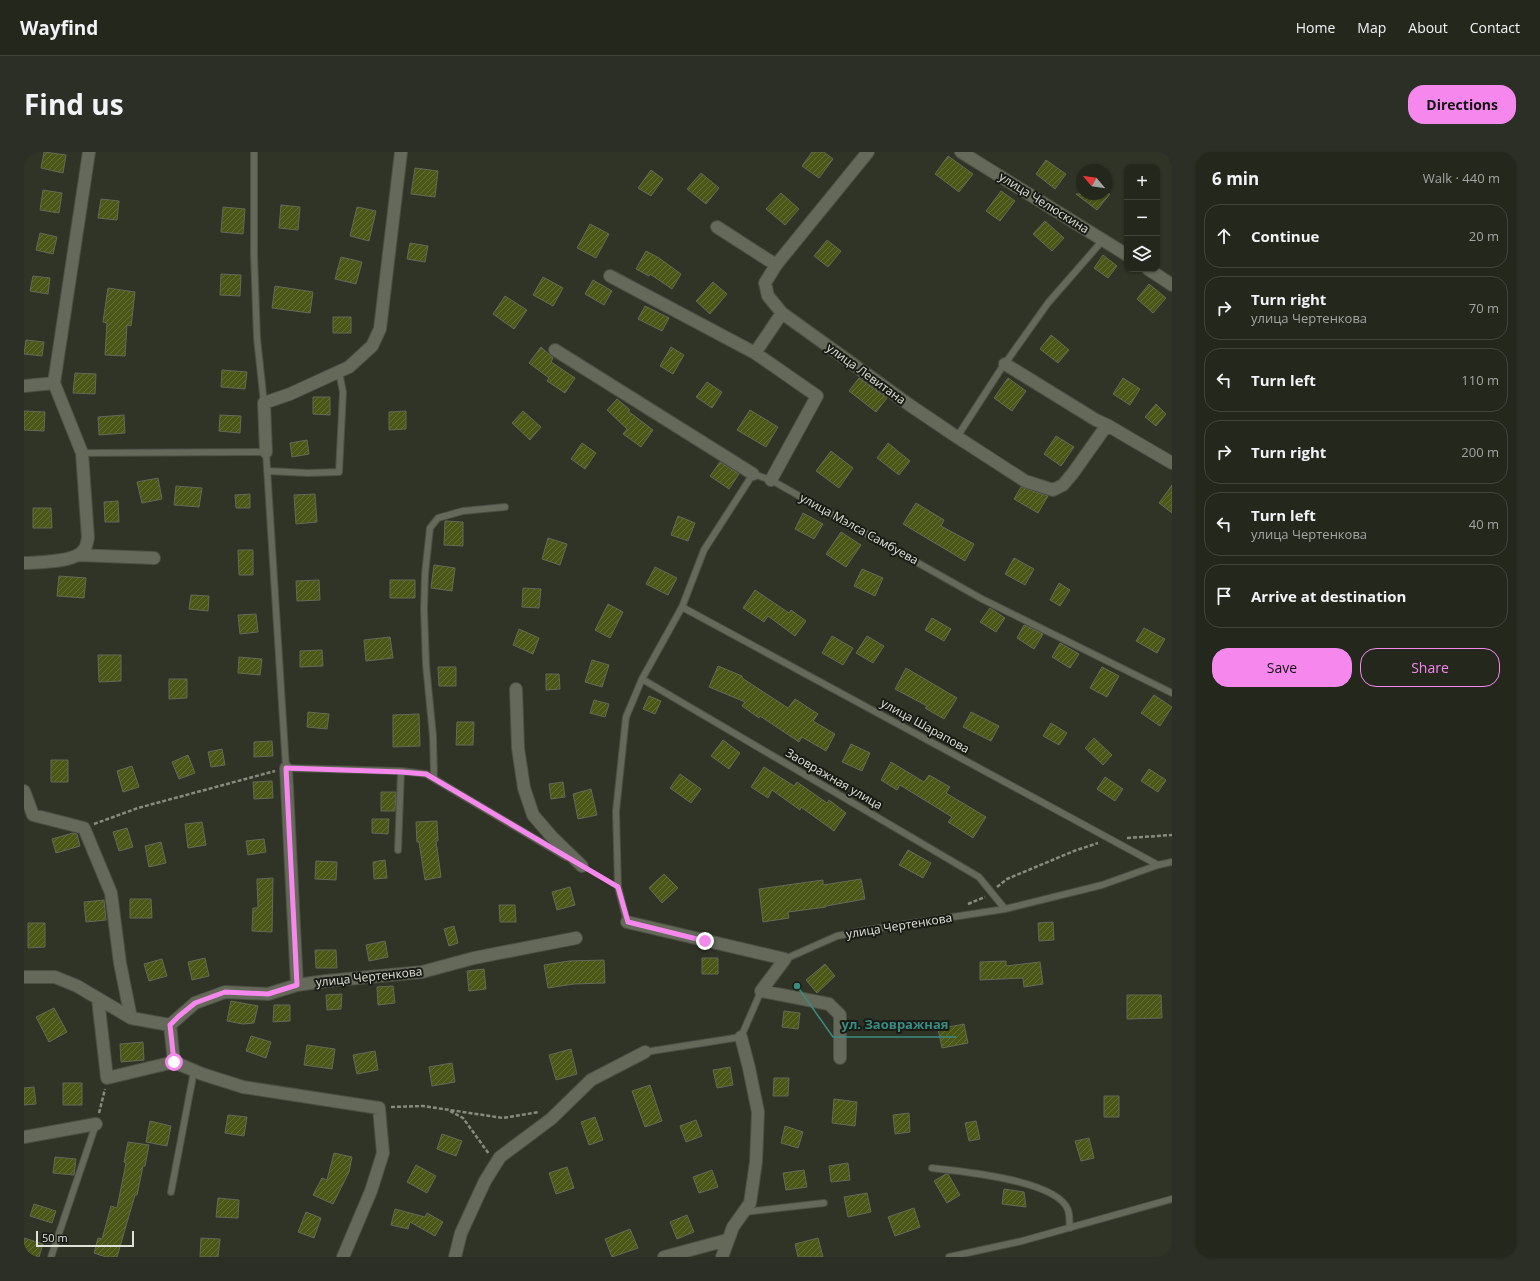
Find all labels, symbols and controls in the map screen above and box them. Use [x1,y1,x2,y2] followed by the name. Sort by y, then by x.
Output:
[20,15,98,41] text: Wayfind
[1296,18,1335,37] text: Home
[1357,18,1386,37] text: Map
[1408,18,1448,37] text: About
[1470,18,1520,37] text: Contact
[24,85,124,123] text: Find us
[1408,85,1516,124] button: Directions
[1076,164,1112,200] north arrow
[1124,164,1160,272] map controls
[1124,164,1160,200] button: +
[1212,167,1259,190] text: 6 min
[996,168,1093,237] street label: улица Челюскина
[1423,169,1500,187] text: Walk · 440 m
[1124,200,1160,236] button: −
[1213,225,1235,247] icon: ahead
[1251,226,1319,246] text: Continue
[1469,227,1499,245] text: 20 m
[1124,236,1160,272] button: layers
[1251,289,1326,309] text: Turn right
[1213,297,1235,319] icon: right
[1469,299,1499,317] text: 70 m
[1251,309,1367,327] text: улица Чертенкова
[823,339,909,408] street label: улица Левитана
[1213,369,1235,391] icon: left
[1251,370,1316,390] text: Turn left
[1461,371,1499,389] text: 110 m
[1213,441,1235,463] icon: right
[1251,442,1326,462] text: Turn right
[1461,443,1499,461] text: 200 m
[797,489,922,568] street label: улица Мэлса Самбуева
[1251,505,1316,525] text: Turn left
[1213,513,1235,535] icon: left
[1469,515,1499,533] text: 40 m
[1251,525,1367,543] text: улица Чертенкова
[1213,585,1235,607] icon: arrive
[1251,586,1406,606] text: Arrive at destination
[1212,648,1352,687] button: Save
[1360,648,1500,687] button: Share
[878,694,973,757] street label: улица Шарапова
[783,744,886,813] street label: Заовражная улица
[845,909,953,942] street label: улица Чертенкова
[696,932,714,950] route end
[315,962,423,991] street label: улица Чертенкова
[833,1012,956,1037] callout: ул. Заовражная
[842,1015,948,1033] text: ул. Заовражная
[165,1053,183,1071] route start
[36,1229,134,1248] scale bar
[42,1230,68,1245] text: 50 m

